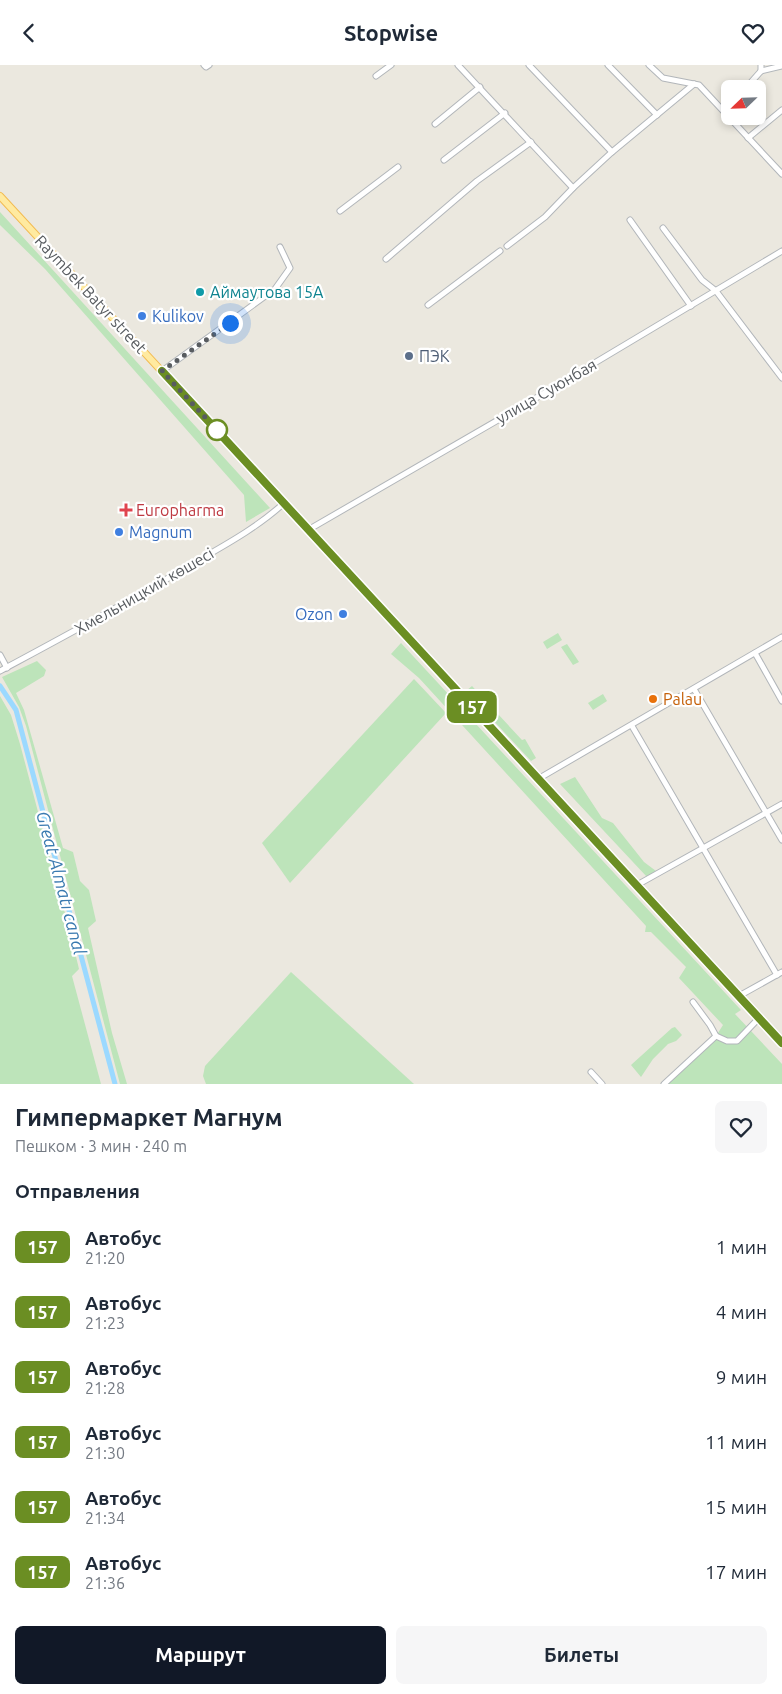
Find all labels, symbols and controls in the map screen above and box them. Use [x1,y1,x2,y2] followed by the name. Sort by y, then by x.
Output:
[15,19,43,47] icon: back
[739,19,767,47] icon: heart
[344,20,438,45] text: Stopwise
[721,80,766,125] north arrow
[721,80,766,125] map controls
[32,231,151,357] street label: Raymbek Batyr street
[210,283,324,301] place label: Аймаутова 15А
[194,286,206,298] marker: Аймаутова 15А
[152,307,204,325] place label: Kulikov
[136,310,148,322] marker: Kulikov
[218,311,243,336] your location
[419,347,450,365] place label: ПЭК
[403,350,415,362] marker: ПЭК
[492,355,600,427] street label: улица Суюнбая
[206,419,228,441] unlabelled marker
[136,501,224,519] place label: Europharma
[120,504,132,516] marker: Europharma
[129,523,192,541] place label: Magnum
[113,526,125,538] marker: Magnum
[71,544,217,638] street label: Хмельницкий көшесі
[295,605,333,623] place label: Ozon
[337,608,349,620] marker: Ozon
[663,690,702,708] place label: Palau
[443,691,501,723] line badge: 157
[647,693,659,705] marker: Palau
[457,697,487,717] text: 157
[33,808,91,957] water label: Great Almatı canal
[715,1101,767,1153] button: heart
[15,1104,283,1131] text: Гимпермаркет Магнум
[15,1137,187,1155] text: Пешком · 3 мин · 240 m
[15,1180,140,1202] text: Отправления
[85,1227,161,1249] text: Автобус
[716,1236,767,1258] text: 1 мин
[27,1237,58,1257] text: 157
[85,1249,125,1267] text: 21:20
[85,1292,161,1314] text: Автобус
[716,1301,767,1323] text: 4 мин
[27,1302,58,1322] text: 157
[85,1314,125,1332] text: 21:23
[85,1357,161,1379] text: Автобус
[716,1366,767,1388] text: 9 мин
[27,1367,58,1387] text: 157
[85,1379,125,1397] text: 21:28
[85,1422,161,1444] text: Автобус
[705,1431,767,1453] text: 11 мин
[27,1432,58,1452] text: 157
[85,1444,125,1462] text: 21:30
[85,1487,161,1509] text: Автобус
[705,1496,767,1518] text: 15 мин
[27,1497,58,1517] text: 157
[85,1509,125,1527] text: 21:34
[85,1552,161,1574] text: Автобус
[705,1561,767,1583] text: 17 мин
[27,1562,58,1582] text: 157
[85,1574,125,1592] text: 21:36
[15,1626,386,1684] button: Маршрут
[396,1626,767,1684] button: Билеты

